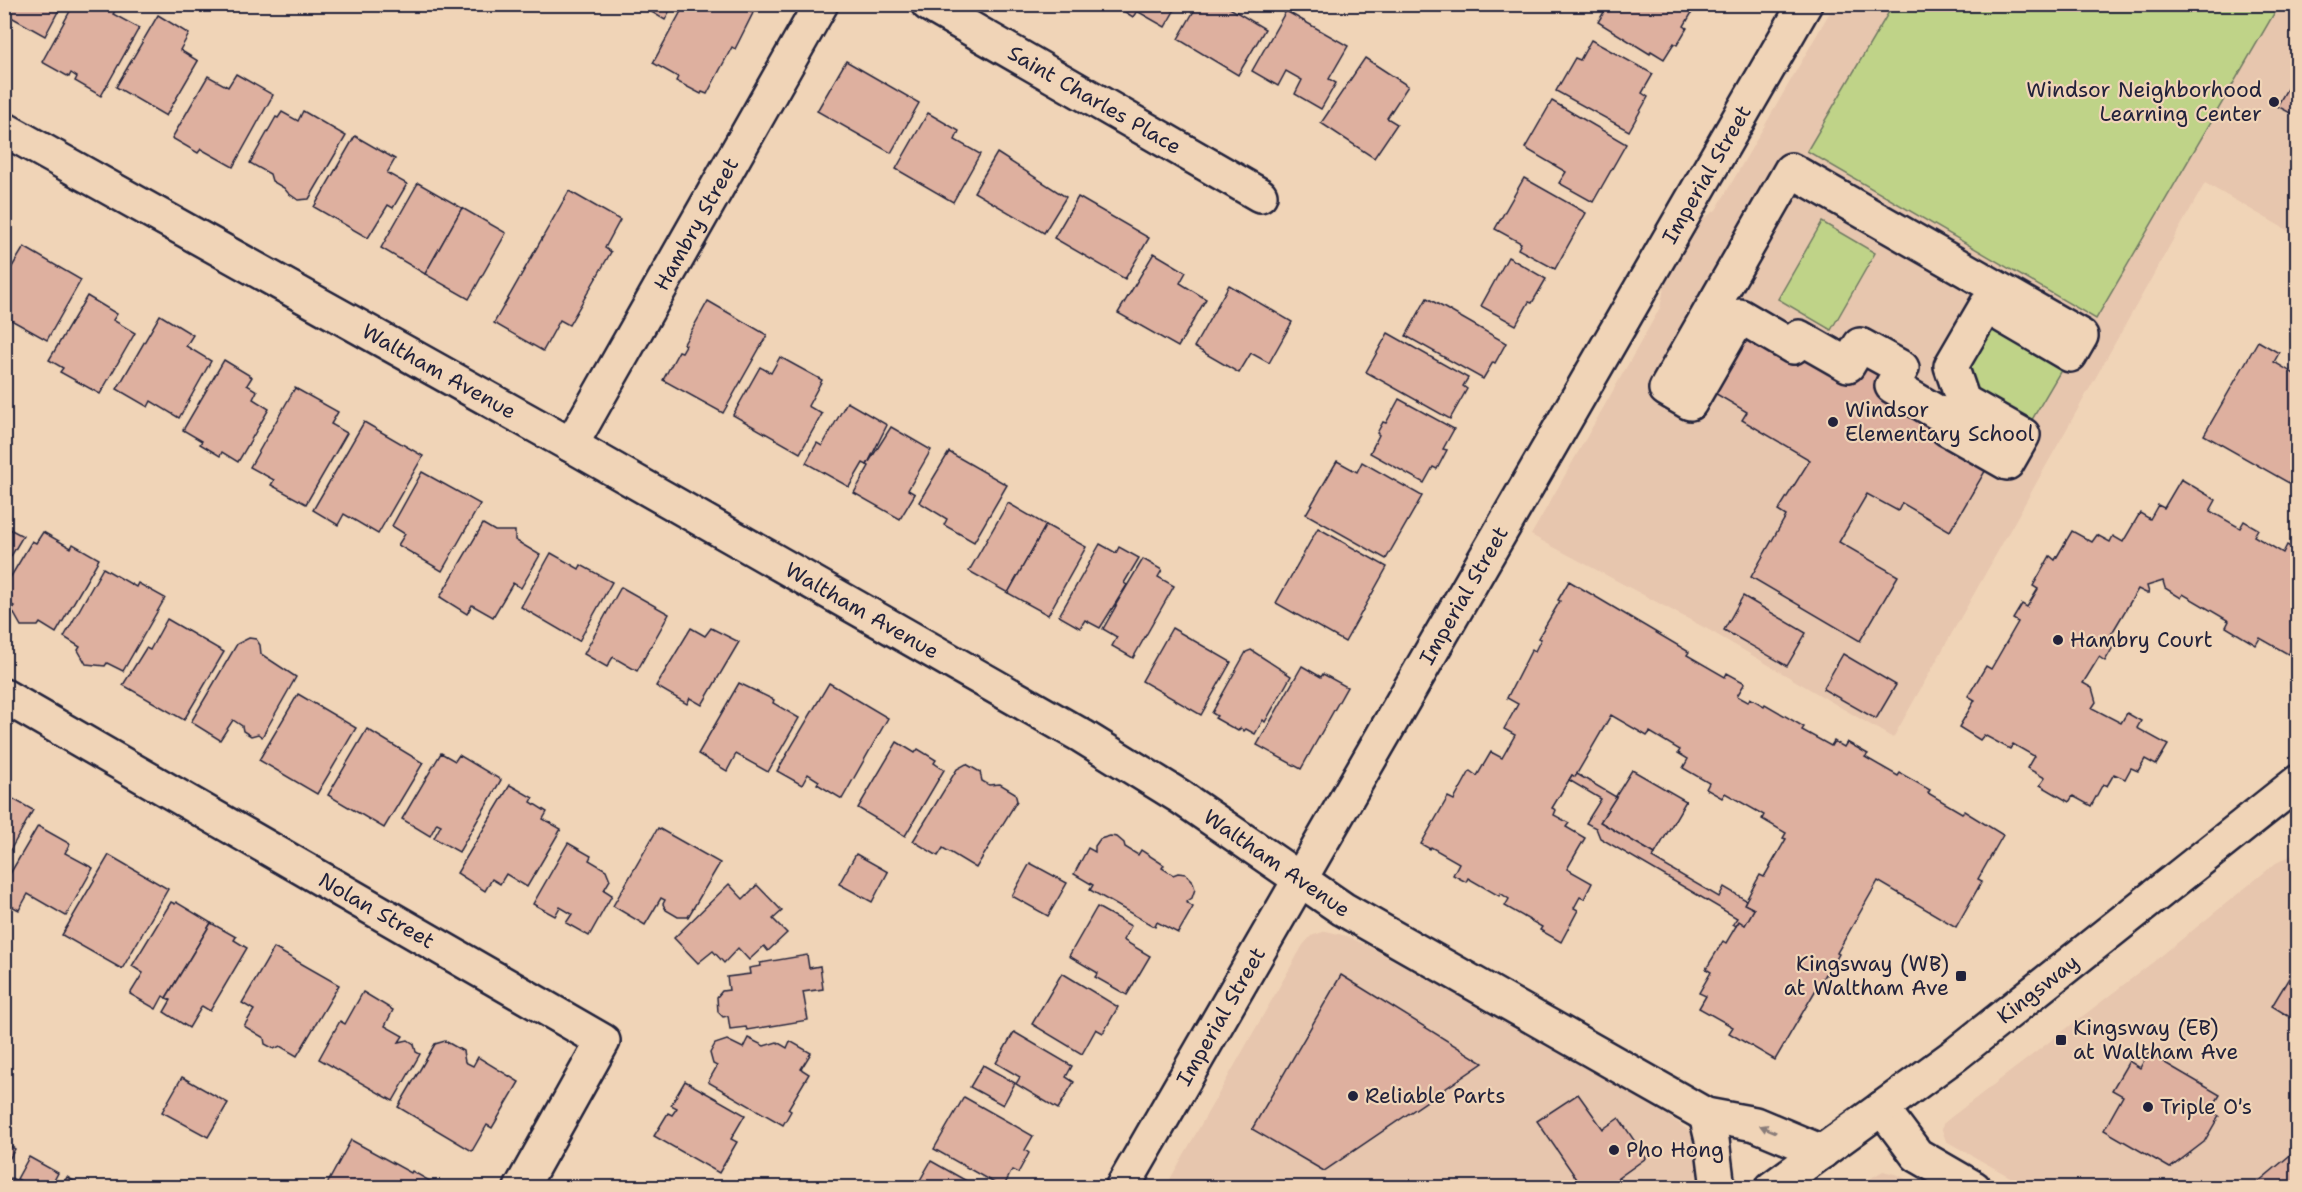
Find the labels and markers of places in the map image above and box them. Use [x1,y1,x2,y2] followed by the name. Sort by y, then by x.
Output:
[2026,76,2262,128] place label: Windsor Neighborhood Learning Center
[2267,95,2281,109] marker: Windsor Neighborhood Learning Center
[1845,396,2035,448] place label: Windsor Elementary School
[1826,415,1840,429] marker: Windsor Elementary School
[2070,626,2213,654] place label: Hambry Court
[2051,633,2065,647] marker: Hambry Court
[1784,950,1949,1002] place label: Kingsway (WB) at Waltham Ave
[1954,969,1968,983] marker: Kingsway (WB) at Waltham Ave
[2073,1014,2238,1066] place label: Kingsway (EB) at Waltham Ave
[2054,1033,2068,1047] marker: Kingsway (EB) at Waltham Ave
[1365,1082,1506,1110] place label: Reliable Parts
[1346,1089,1360,1103] marker: Reliable Parts
[2160,1093,2252,1121] place label: Triple O's
[2141,1100,2155,1114] marker: Triple O's
[1626,1136,1724,1164] place label: Pho Hong
[1607,1143,1621,1157] marker: Pho Hong

